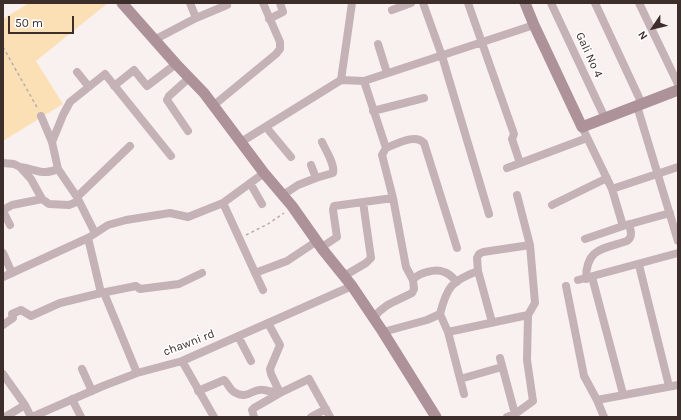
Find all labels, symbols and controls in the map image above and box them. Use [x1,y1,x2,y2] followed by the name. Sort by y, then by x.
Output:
[10,8,76,34] scale bar
[633,8,673,48] north arrow
[15,16,43,30] text: 50 m
[635,28,650,42] text: N
[572,30,606,80] street label: Gali No 4
[161,327,217,359] street label: chawni rd

